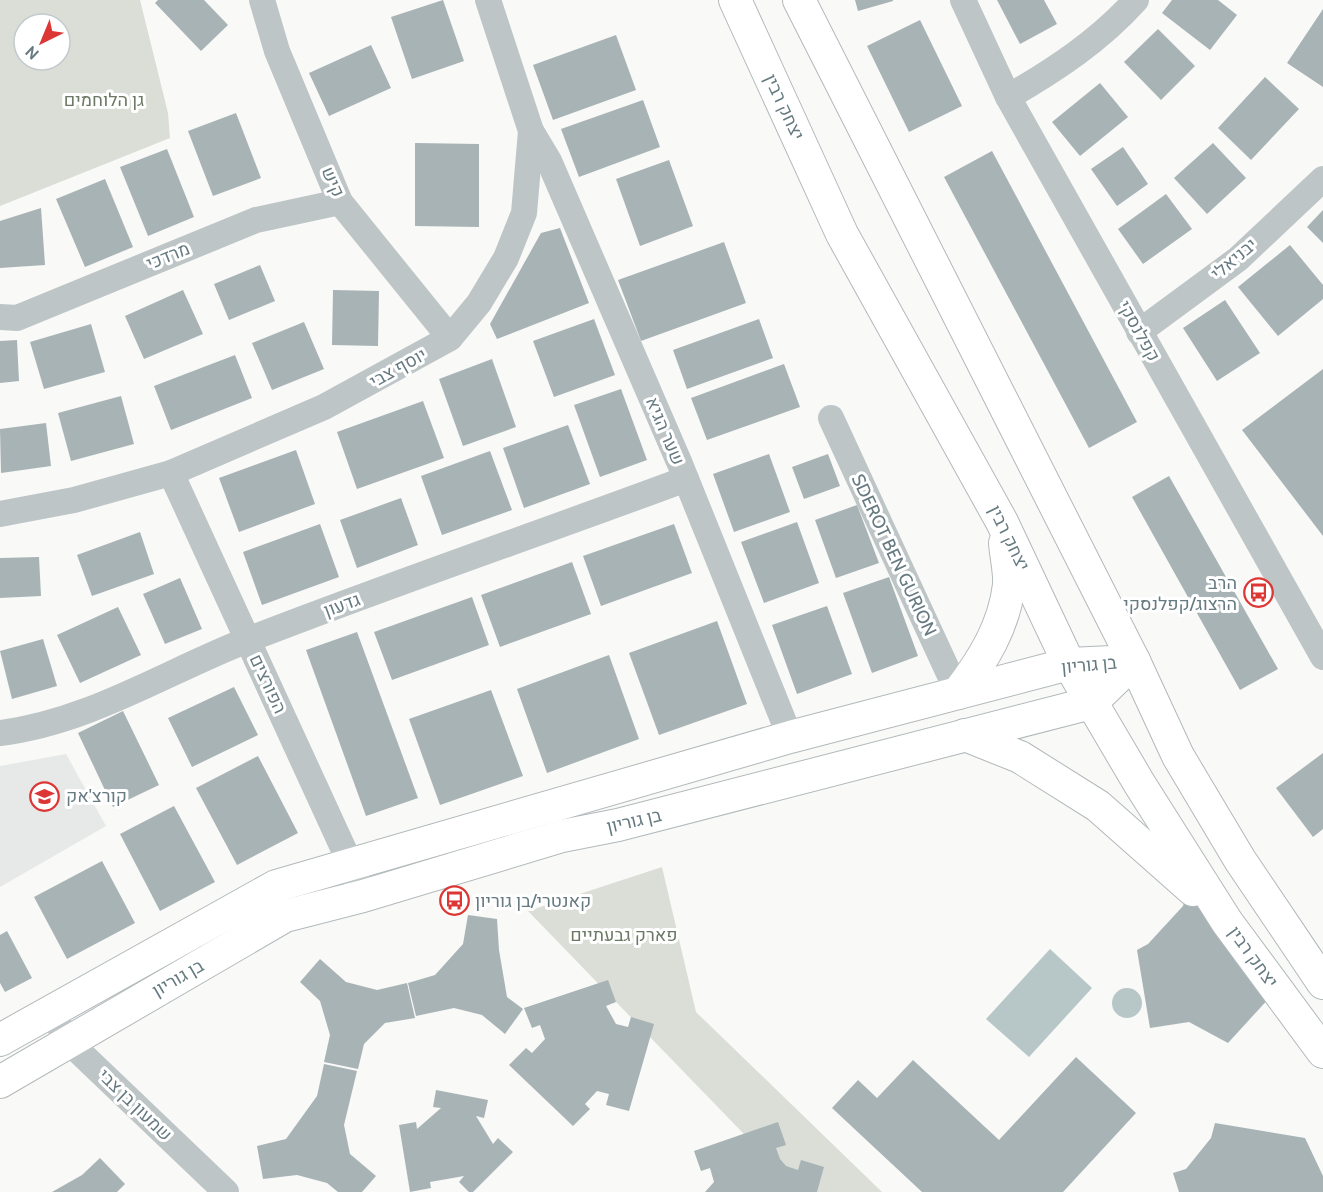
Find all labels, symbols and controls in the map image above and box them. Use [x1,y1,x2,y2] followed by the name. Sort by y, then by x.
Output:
[12,12,72,72] north arrow
[21,42,43,63] text: N
[759,70,809,144] street label: יצחק רבין
[64,89,144,111] park label: גן הלוחמים
[317,163,349,201] street label: קיש
[1207,234,1261,284] street label: יבניאלי
[143,237,193,275] street label: מרדכי
[1113,297,1165,365] street label: קפלנסקי
[366,343,430,393] street label: יוסף צבי
[641,394,689,468] street label: שער הגיא
[847,471,941,639] street label: SDEROT BEN GURION
[984,502,1034,574] street label: יצחק רבין
[1123,572,1237,615] place label: הרב הרצוג/קפלנסקי
[1242,577,1274,609] bus stop icon: הרב הרצוג/קפלנסקי
[321,588,363,622] street label: גדעון
[245,651,291,717] street label: הפורצים
[1060,652,1118,678] street label: בן גוריון
[29,780,61,812] school or university icon: קורצ'אק
[66,785,127,807] place label: קורצ'אק
[604,804,664,838] street label: בן גוריון
[438,885,470,917] bus stop icon: קאנטרי/בן גוריון
[475,890,591,912] place label: קאנטרי/בן גוריון
[1223,922,1283,992] street label: יצחק רבין
[570,924,678,946] park label: פארק גבעתיים
[148,954,208,1001] street label: בן גוריון
[94,1064,176,1146] street label: שמעון בן צבי

